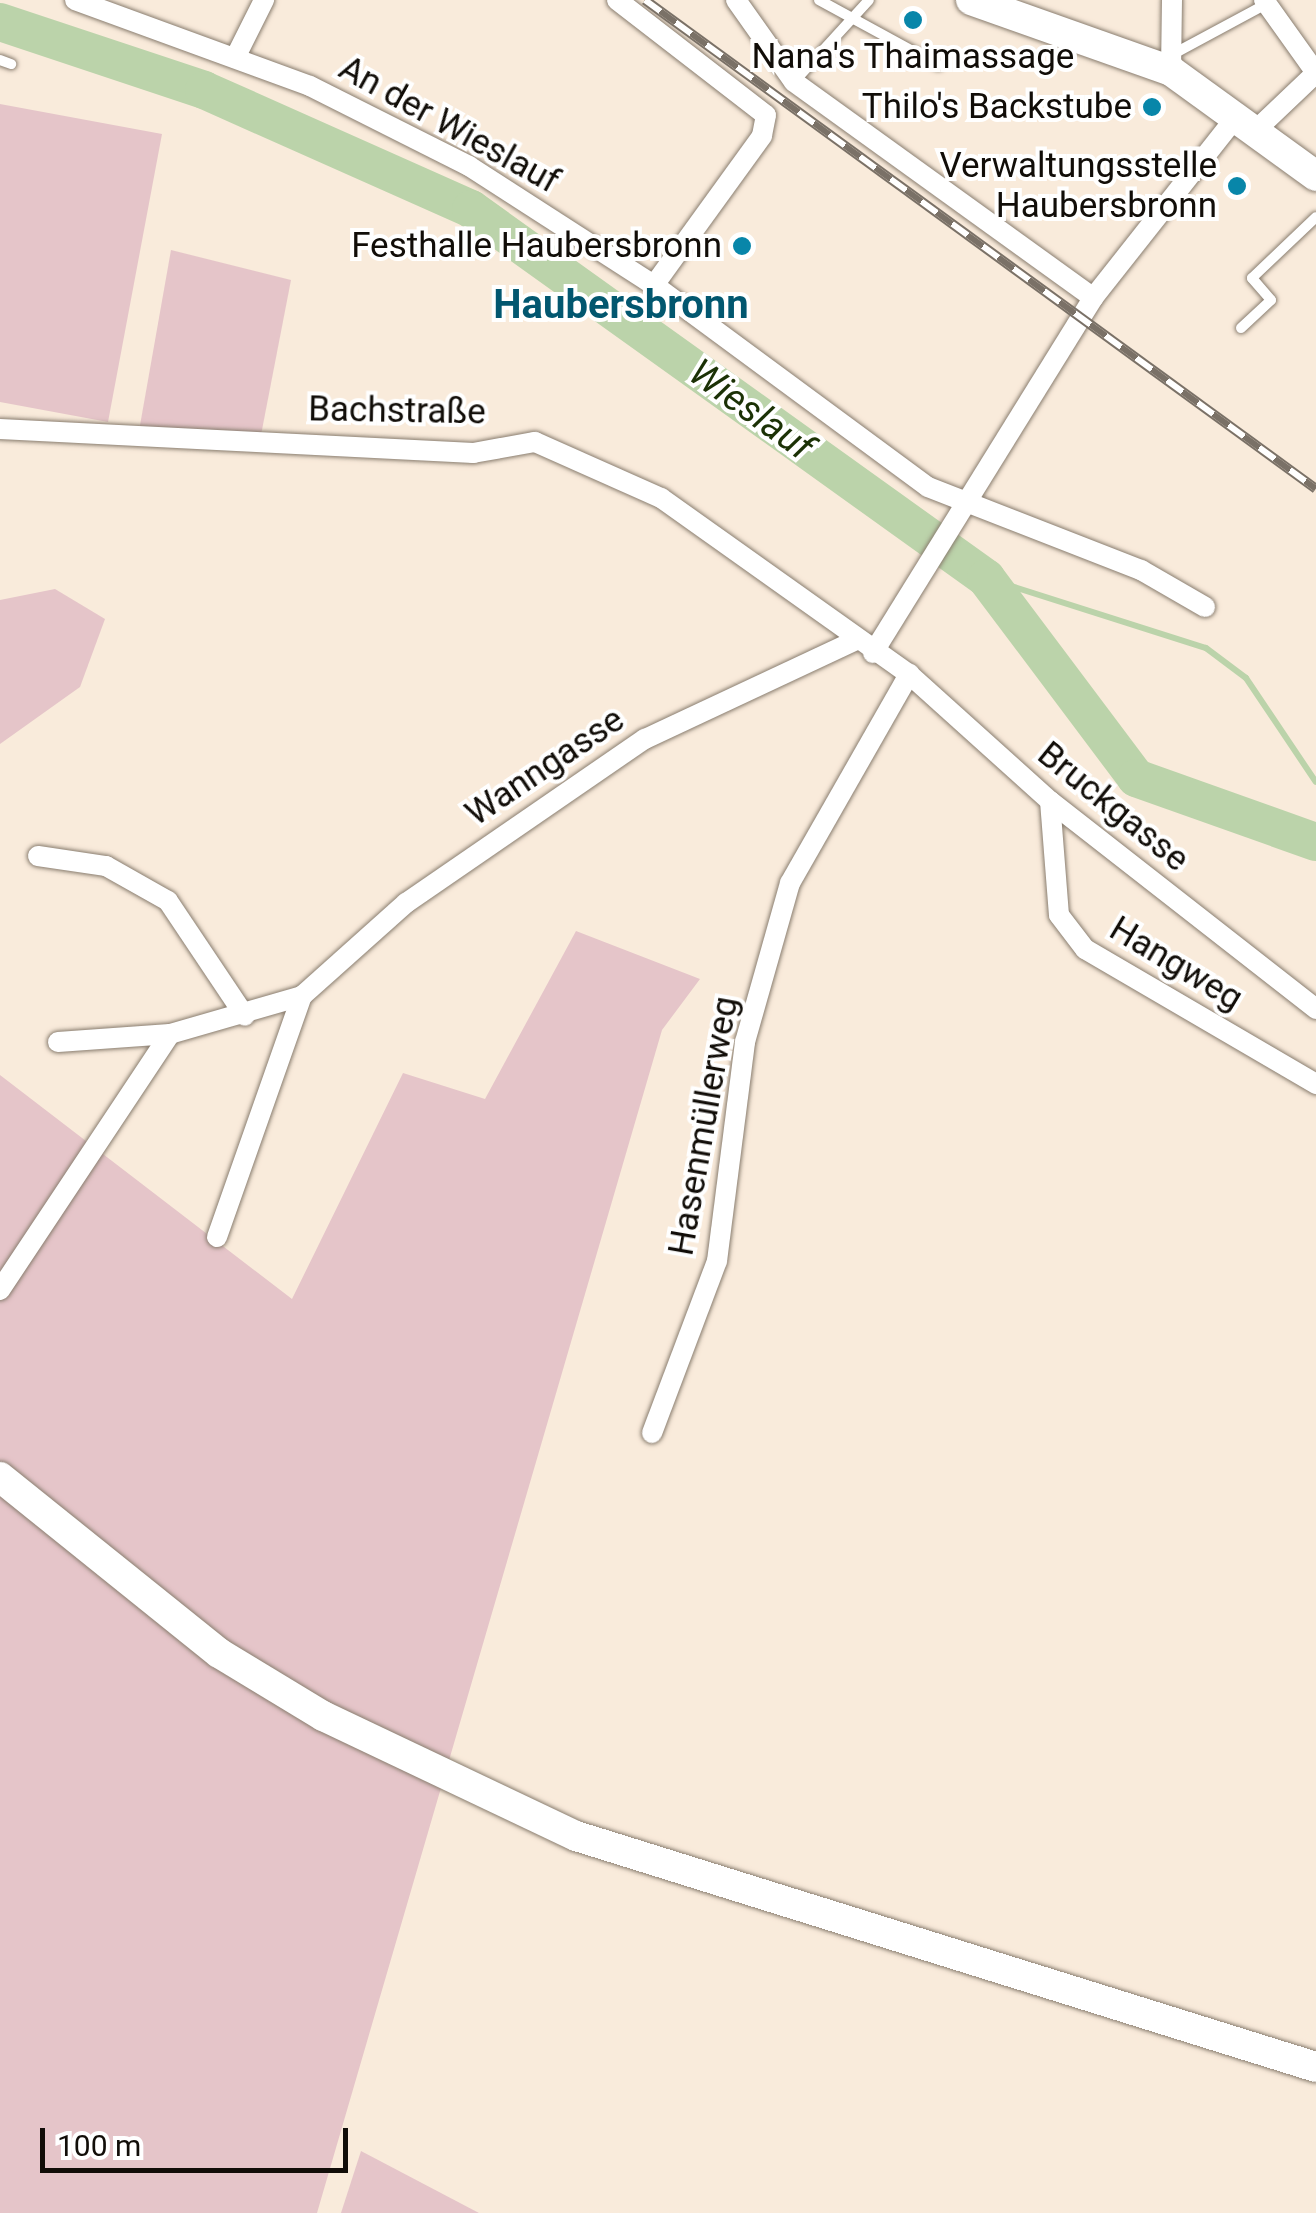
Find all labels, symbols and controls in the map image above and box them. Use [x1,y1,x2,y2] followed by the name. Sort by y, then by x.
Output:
[902,9,924,31] marker: Nana's Thaimassage
[751,36,1075,78] place label: Nana's Thaimassage
[332,47,566,203] street label: An der Wieslauf
[862,86,1132,128] place label: Thilo's Backstube
[1141,96,1163,118] marker: Thilo's Backstube
[939,145,1217,227] place label: Verwaltungsstelle Haubersbronn
[1226,175,1248,197] marker: Verwaltungsstelle Haubersbronn
[351,225,722,267] place label: Festhalle Haubersbronn
[731,235,753,257] marker: Festhalle Haubersbronn
[493,281,749,329] district label: Haubersbronn
[680,350,822,470] water label: Wieslauf
[308,388,486,434] street label: Bachstraße
[458,699,632,835] street label: Wanngasse
[1029,733,1197,881] street label: Bruckgasse
[1102,908,1250,1020] street label: Hangweg
[661,993,747,1259] street label: Hasenmüllerweg
[45,2108,352,2170] scale bar
[57,2128,141,2163] text: 100 m

